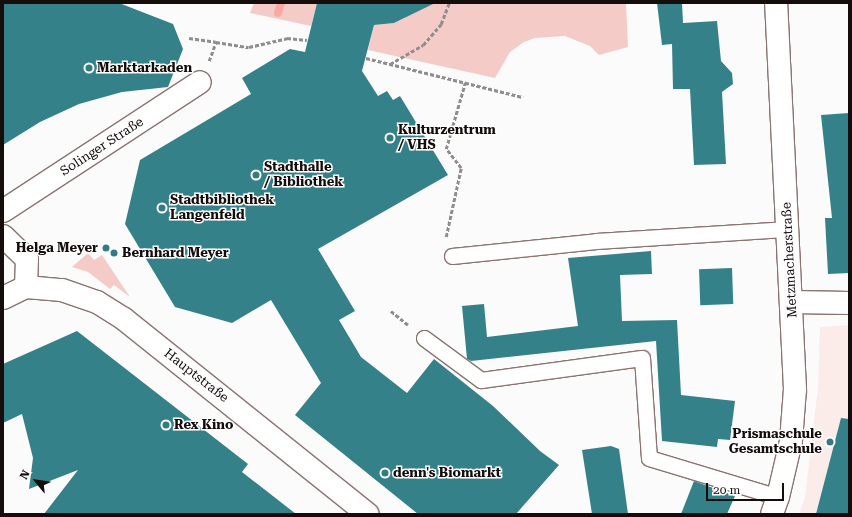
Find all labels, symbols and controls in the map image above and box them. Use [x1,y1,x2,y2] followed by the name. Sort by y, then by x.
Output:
[97,60,192,76] place label: Marktarkaden
[84,63,94,73] marker: Marktarkaden
[57,114,147,180] street label: Solinger Straße
[398,123,496,154] place label: Kulturzentrum / VHS
[385,133,395,143] marker: Kulturzentrum / VHS
[264,160,343,191] place label: Stadthalle / Bibliothek
[251,170,261,180] marker: Stadthalle / Bibliothek
[170,193,274,224] place label: Stadtbibliothek Langenfeld
[779,202,801,318] street label: Metzmacherstraße
[157,203,167,213] marker: Stadtbibliothek Langenfeld
[16,240,98,256] place label: Helga Meyer
[101,243,111,253] marker: Helga Meyer
[122,245,229,261] place label: Bernhard Meyer
[109,248,119,258] marker: Bernhard Meyer
[161,346,231,406] street label: Hauptstraße
[174,417,233,433] place label: Rex Kino
[161,420,171,430] marker: Rex Kino
[729,427,822,458] place label: Prismaschule Gesamtschule
[825,437,835,447] marker: Prismaschule Gesamtschule
[16,461,56,501] north arrow
[393,465,501,481] place label: denn's Biomarkt
[17,468,33,482] text: N
[380,468,390,478] marker: denn's Biomarkt
[708,475,786,501] scale bar
[713,483,740,497] text: 20 m

